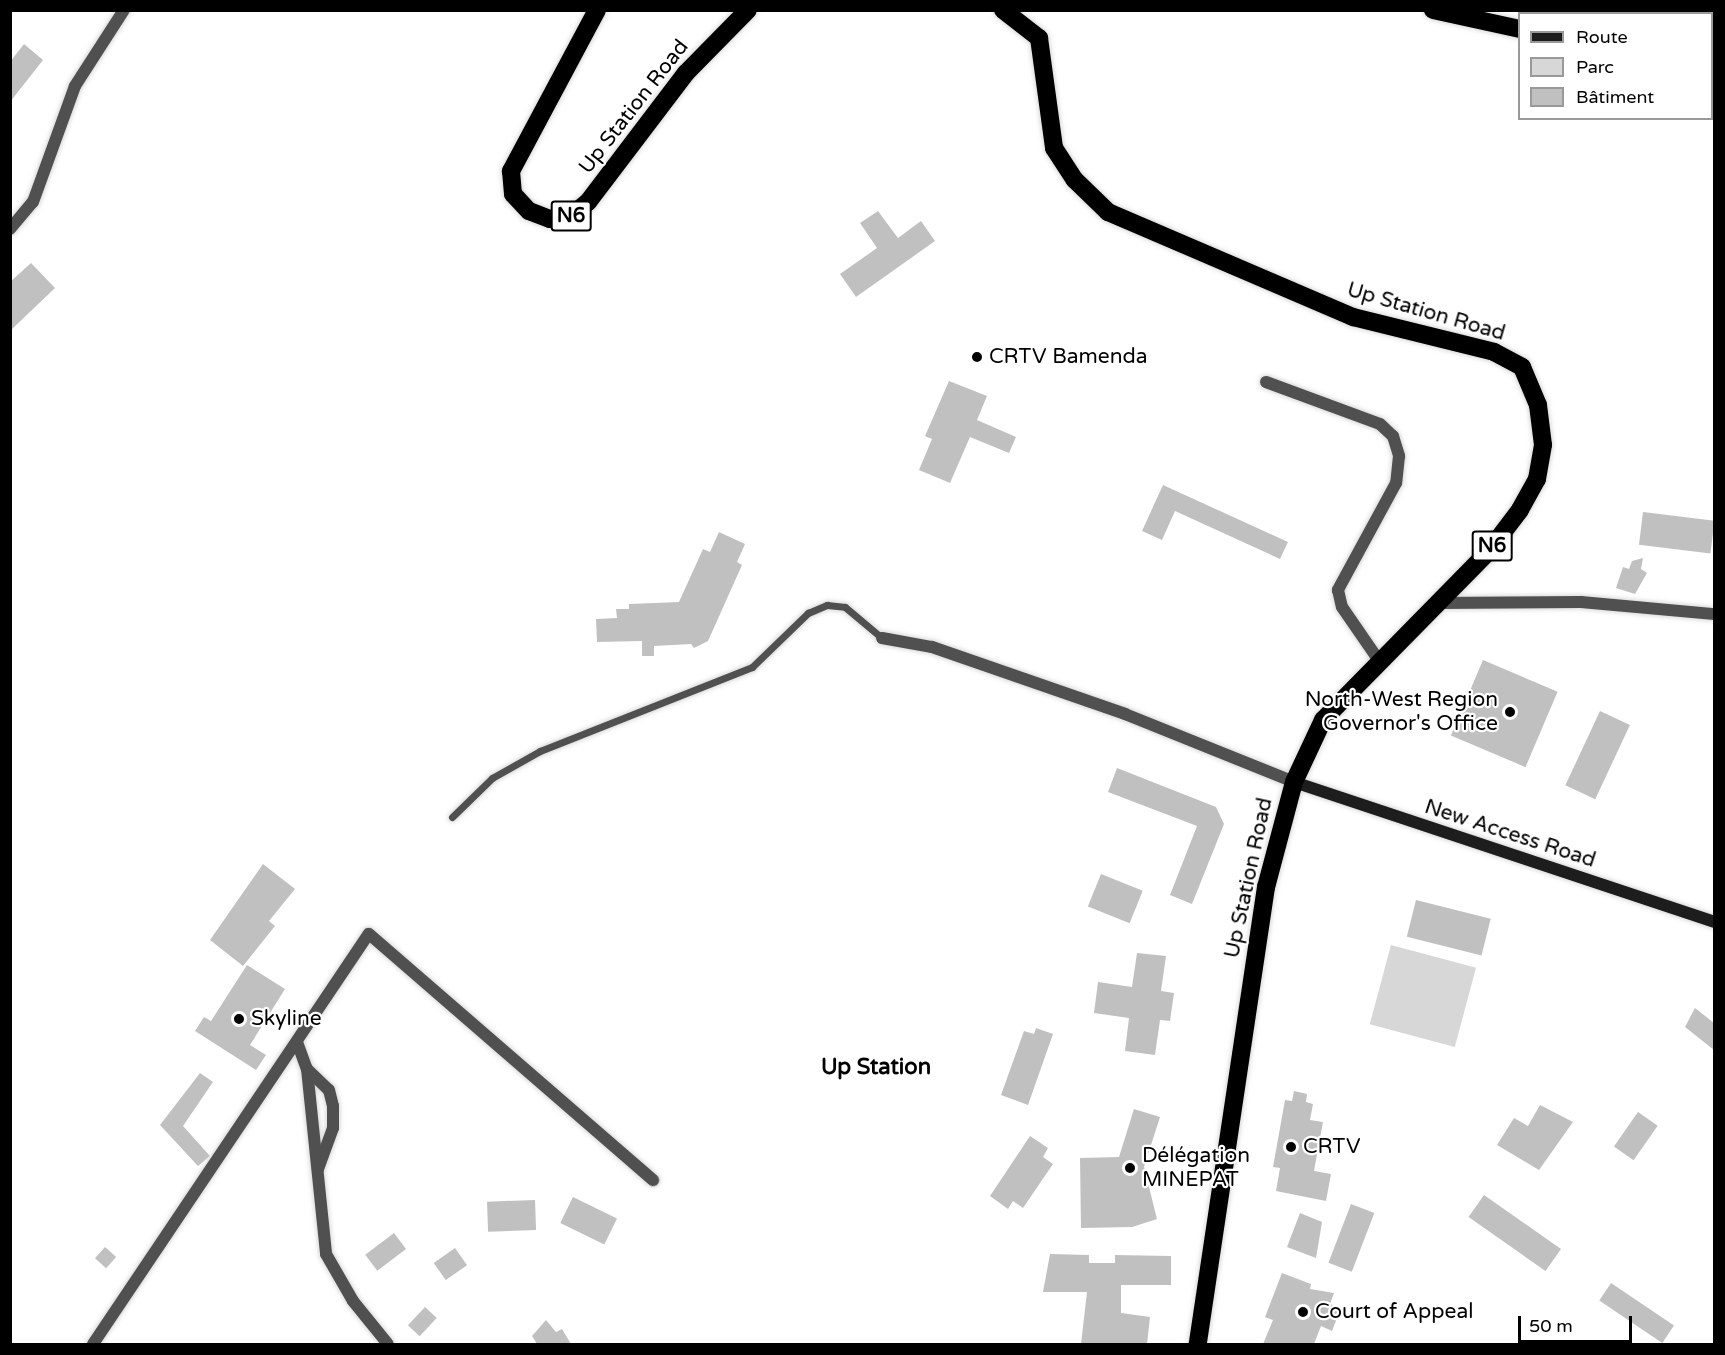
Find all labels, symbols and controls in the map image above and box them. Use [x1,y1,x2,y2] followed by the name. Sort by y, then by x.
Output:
[1518,12,1713,120] legend
[1576,26,1628,48] text: Route
[574,35,694,179] street label: Up Station Road
[1576,56,1614,78] text: Parc
[1576,86,1654,108] text: Bâtiment
[550,199,592,233] road number: N6
[1344,277,1508,347] street label: Up Station Road
[989,344,1148,370] place label: CRTV Bamenda
[970,350,984,364] marker: CRTV Bamenda
[1471,529,1513,563] road number: N6
[1305,687,1498,737] place label: North-West Region Governor's Office
[1503,705,1517,719] marker: North-West Region Governor's Office
[1421,794,1599,874] street label: New Access Road
[1220,795,1278,961] street label: Up Station Road
[251,1006,322,1032] place label: Skyline
[232,1012,246,1026] marker: Skyline
[821,1055,931,1081] district label: Up Station
[1303,1134,1361,1160] place label: CRTV
[1284,1140,1298,1154] marker: CRTV
[1142,1143,1250,1193] place label: Délégation MINEPAT
[1123,1161,1137,1175] marker: Délégation MINEPAT
[1315,1299,1473,1325] place label: Court of Appeal
[1521,1304,1635,1342] scale bar
[1296,1305,1310,1319] marker: Court of Appeal
[1529,1315,1573,1337] text: 50 m

